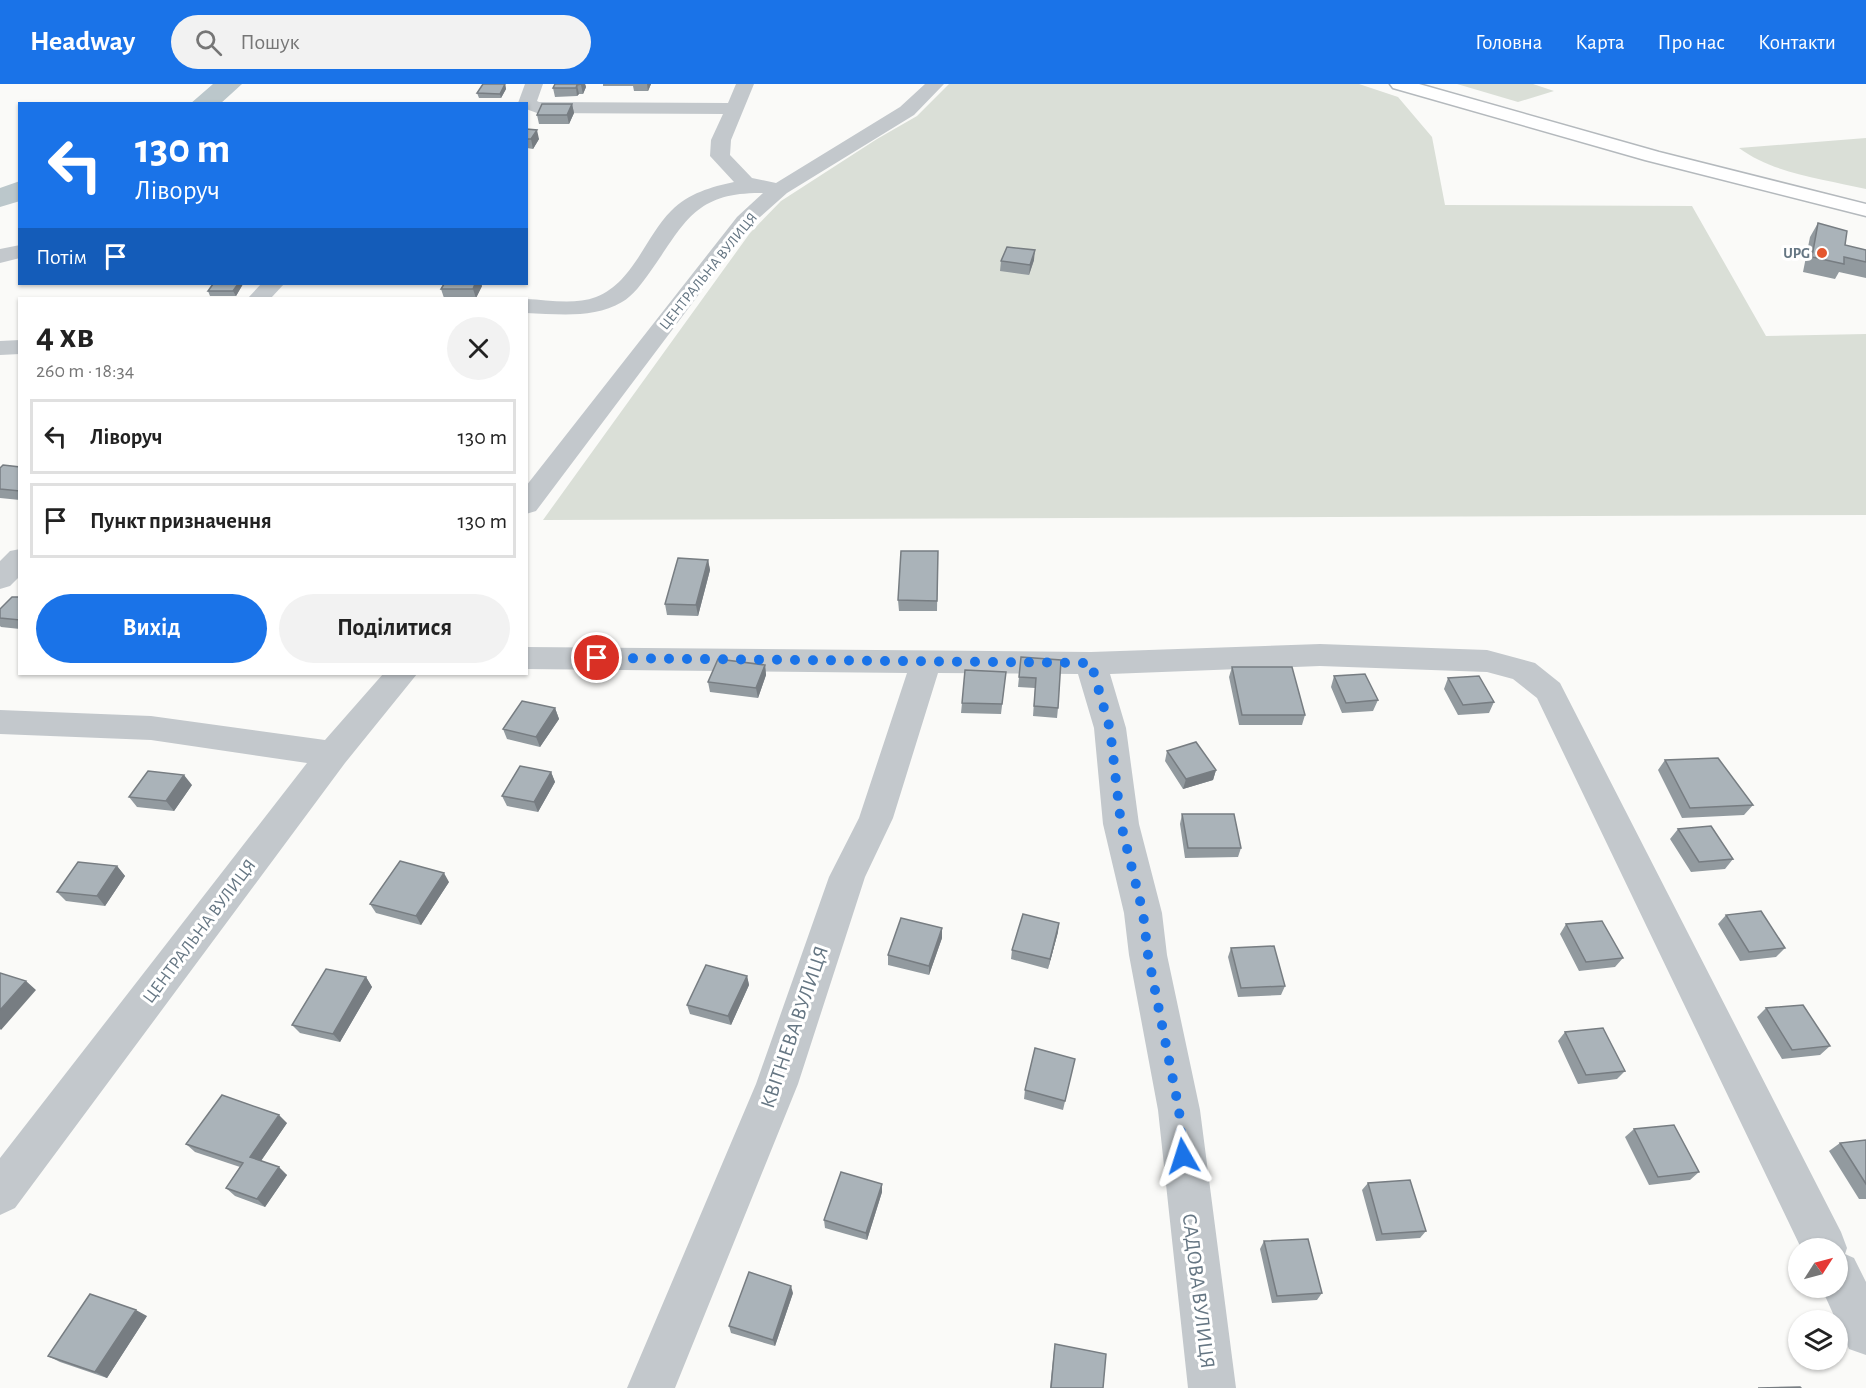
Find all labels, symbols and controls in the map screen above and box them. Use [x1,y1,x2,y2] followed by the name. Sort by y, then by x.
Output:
[171,15,591,69] search box
[192,26,225,59] icon: search
[30,28,135,56] text: Headway
[240,31,300,53] text: Пошук
[1475,32,1542,53] text: Головна
[1575,32,1625,53] text: Карта
[1658,32,1725,53] text: Про нас
[1758,32,1836,53] text: Контакти
[36,126,114,204] icon: left
[135,128,230,170] text: 130 m
[135,177,220,204] text: Ліворуч
[657,210,760,333] street label: ЦЕНТРАЛЬНА ВУЛИЦЯ
[99,240,132,273] icon: arrive
[36,246,87,268] text: Потім
[1783,246,1810,261] place label: UPG
[1815,246,1829,260] marker: UPG
[447,317,510,380] button: close
[36,318,94,354] text: 4 хв
[36,361,134,381] text: 260 m · 18:34
[39,420,72,453] icon: left
[90,426,163,448] text: Ліворуч
[458,426,507,448] text: 130 m
[39,504,72,537] icon: arrive
[90,510,272,532] text: Пункт призначення
[458,510,507,532] text: 130 m
[36,594,267,663] button: Вихід
[279,594,510,663] button: Поділитися
[571,632,622,683] pin
[580,641,613,674] icon: arrive
[140,856,260,1007] street label: ЦЕНТРАЛЬНА ВУЛИЦЯ
[757,943,832,1111] street label: КВІТНЕВА ВУЛИЦЯ
[1151,1124,1215,1188] position arrow
[1179,1212,1218,1370] street label: САДОВА ВУЛИЦЯ
[1788,1238,1848,1298] north arrow
[1788,1238,1848,1370] map controls
[1788,1310,1848,1370] button: layers

